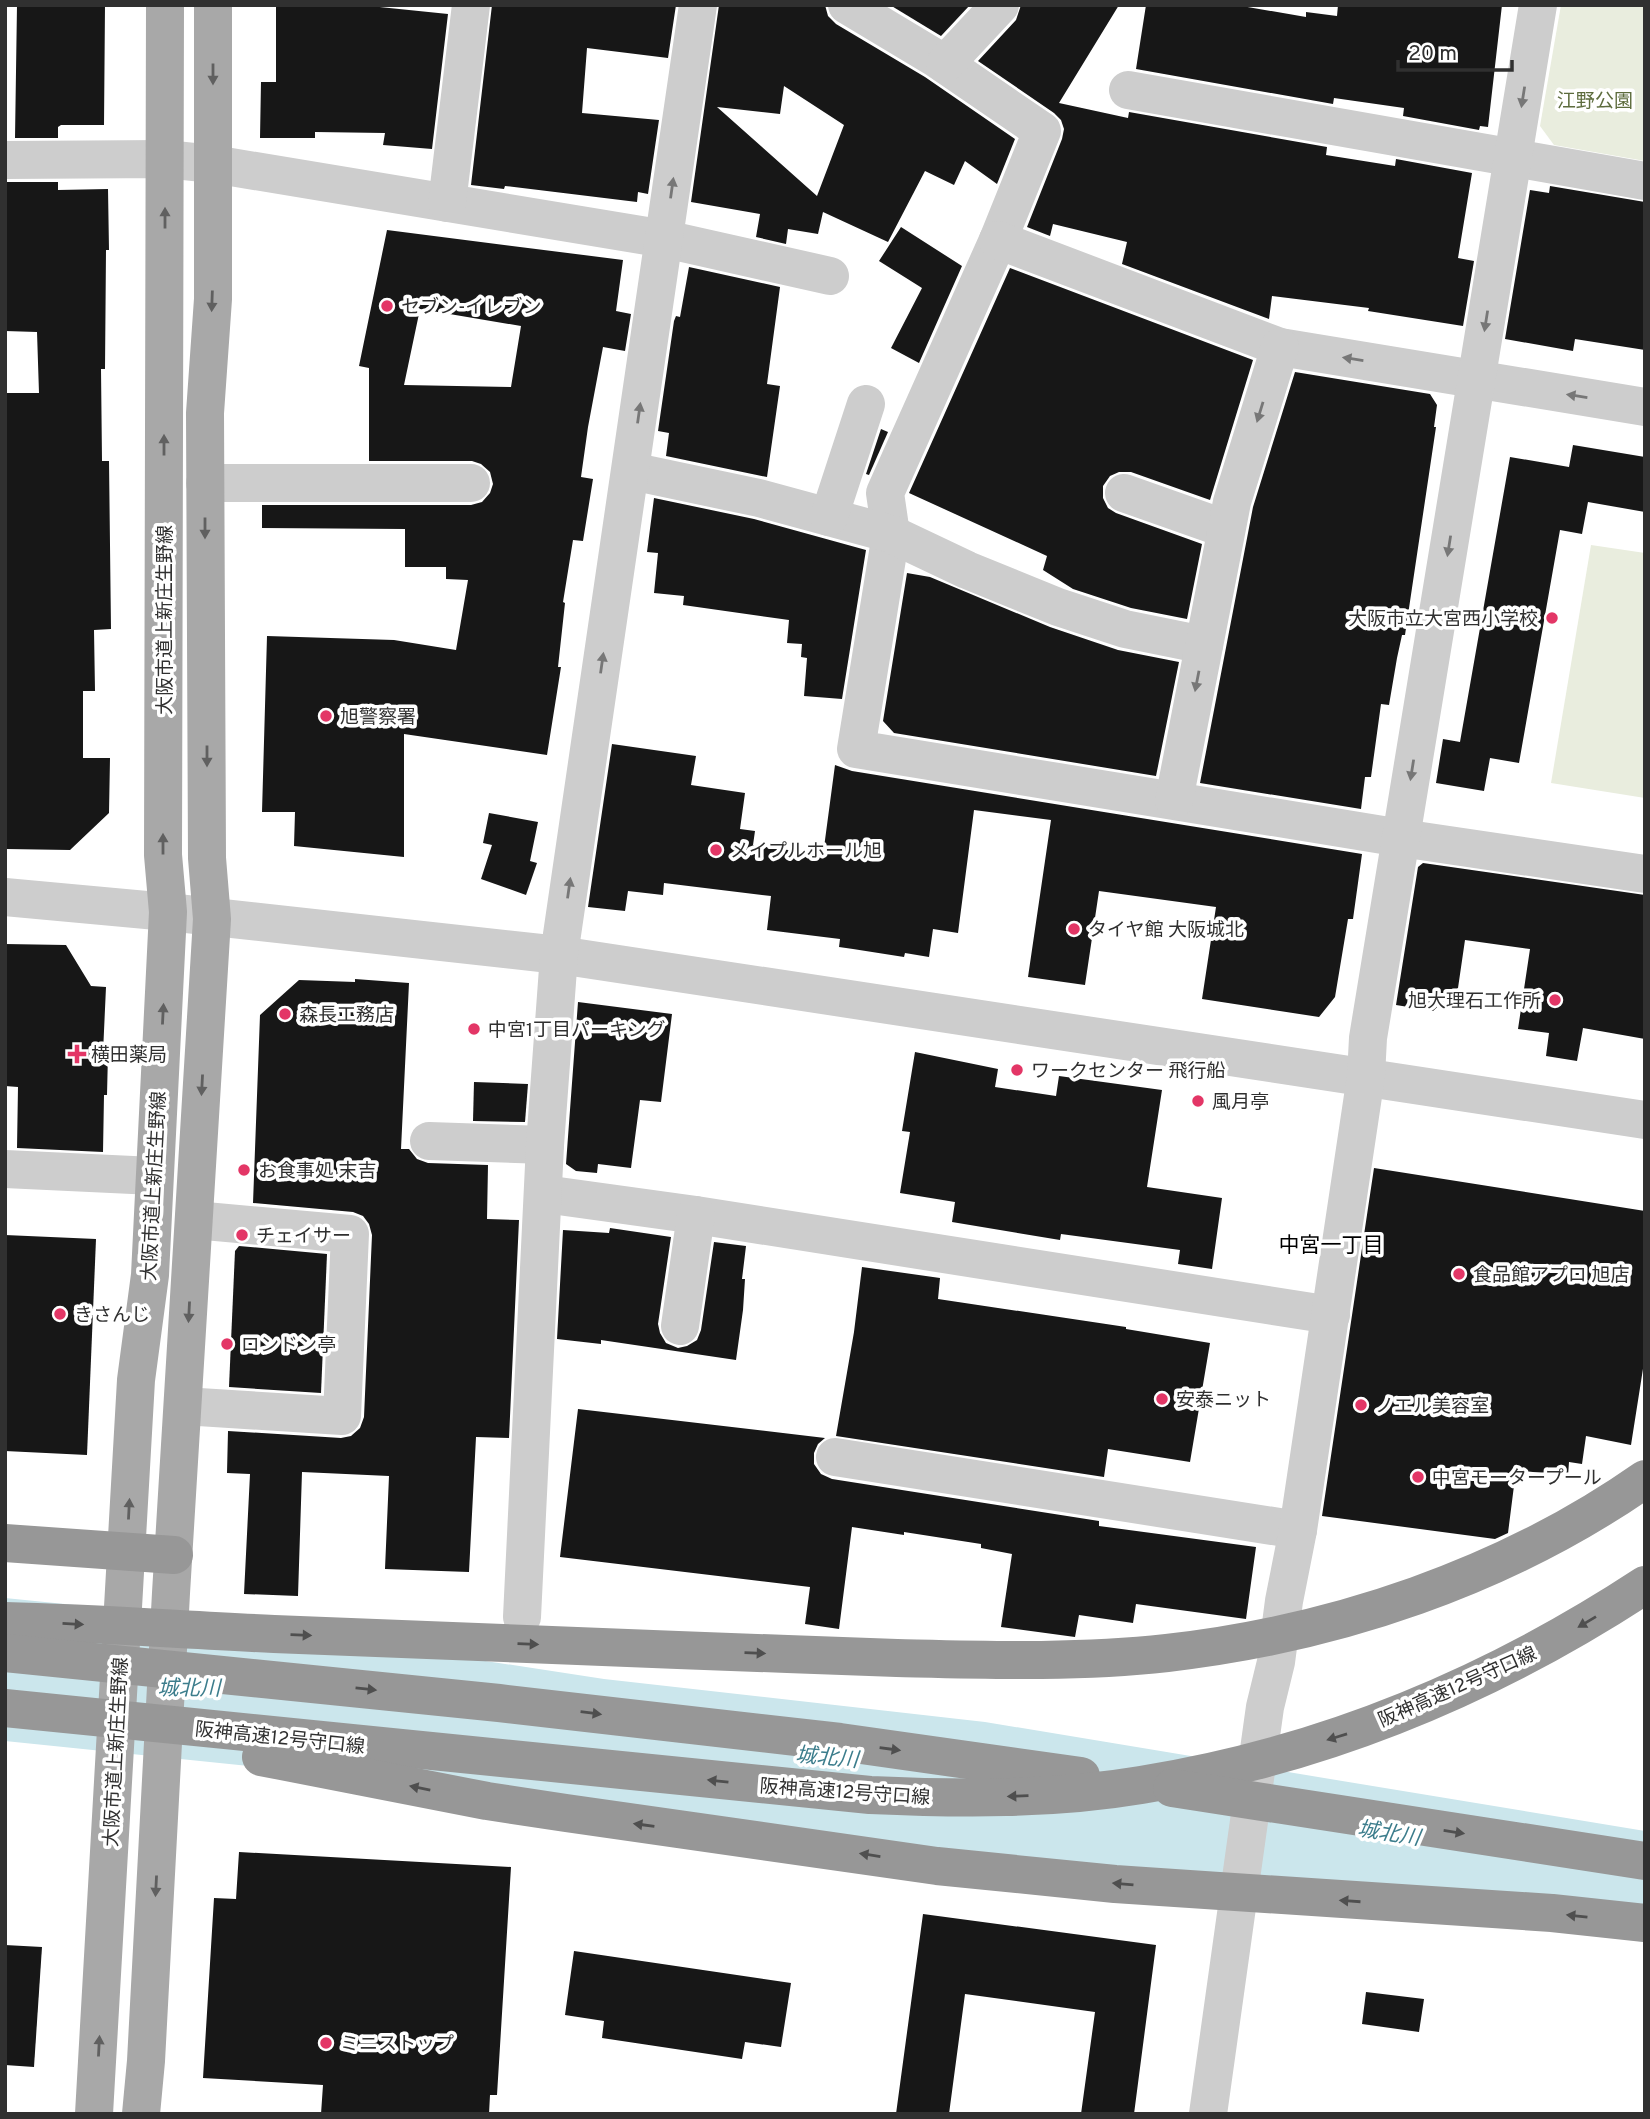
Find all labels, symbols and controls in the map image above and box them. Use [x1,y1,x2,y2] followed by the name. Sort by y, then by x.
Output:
[1398,28,1512,72] scale bar
[1408,41,1457,68] text: 20 m
[207,63,219,85] one-way arrow
[1517,86,1528,108] one-way arrow
[1557,90,1633,114] park label: 江野公園
[667,177,678,199] one-way arrow
[159,207,171,229] one-way arrow
[207,290,218,312] one-way arrow
[401,296,542,320] place label: セブン-イレブン
[379,298,395,314] marker: セブン-イレブン
[1480,310,1491,332] one-way arrow
[1342,353,1364,364] one-way arrow
[1566,390,1588,401] one-way arrow
[634,402,645,424] one-way arrow
[1254,402,1264,423] one-way arrow
[158,434,170,456] one-way arrow
[199,517,211,539] one-way arrow
[154,525,178,715] street label: 大阪市道上新庄生野線
[1443,535,1454,557] one-way arrow
[1348,608,1538,632] place label: 大阪市立大宮西小学校
[1544,610,1560,626] marker: 大阪市立大宮西小学校
[597,652,608,674] one-way arrow
[1191,670,1202,692] one-way arrow
[340,706,416,730] place label: 旭警察署
[318,708,334,724] marker: 旭警察署
[201,745,212,767] one-way arrow
[1406,759,1417,781] one-way arrow
[157,833,169,855] one-way arrow
[730,840,882,864] place label: メイプルホール旭
[708,842,724,858] marker: メイプルホール旭
[564,877,575,899] one-way arrow
[1088,919,1244,943] place label: タイヤ館 大阪城北
[1066,921,1082,937] marker: タイヤ館 大阪城北
[1408,990,1541,1014] place label: 旭大理石工作所
[1547,992,1563,1008] marker: 旭大理石工作所
[157,1003,168,1025] one-way arrow
[299,1004,394,1028] place label: 森長工務店
[277,1006,293,1022] marker: 森長工務店
[488,1019,666,1043] place label: 中宮1丁目パーキング
[466,1021,482,1037] marker: 中宮1丁目パーキング
[91,1044,167,1068] place label: 横田薬局
[69,1046,85,1062] marker: 横田薬局
[1031,1060,1225,1084] place label: ワークセンター 飛行船
[1009,1062,1025,1078] marker: ワークセンター 飛行船
[197,1074,208,1096] one-way arrow
[138,1091,172,1282] street label: 大阪市道上新庄生野線
[1212,1091,1269,1115] place label: 風月亭
[1190,1093,1206,1109] marker: 風月亭
[258,1160,376,1184] place label: お食事処 末吉
[236,1162,252,1178] marker: お食事処 末吉
[256,1225,351,1249] place label: チェイサー
[234,1227,250,1243] marker: チェイサー
[1279,1233,1384,1260] district label: 中宮一丁目
[1473,1264,1629,1288] place label: 食品館アプロ 旭店
[1451,1266,1467,1282] marker: 食品館アプロ 旭店
[183,1301,194,1323] one-way arrow
[74,1304,150,1328] place label: きさんじ
[52,1306,68,1322] marker: きさんじ
[241,1334,336,1358] place label: ロンドン亭
[219,1336,235,1352] marker: ロンドン亭
[1176,1389,1271,1413] place label: 安泰ニット
[1154,1391,1170,1407] marker: 安泰ニット
[1375,1395,1489,1419] place label: ノエル美容室
[1353,1397,1369,1413] marker: ノエル美容室
[1432,1467,1602,1491] place label: 中宮モータープール
[1410,1469,1426,1485] marker: 中宮モータープール
[124,1498,135,1520] one-way arrow
[1578,1615,1597,1628] one-way arrow
[63,1619,85,1630] one-way arrow
[290,1630,312,1641] one-way arrow
[517,1639,539,1650] one-way arrow
[1375,1642,1541,1734] street label: 阪神高速12号守口線
[745,1648,767,1659] one-way arrow
[100,1657,134,1848] street label: 大阪市道上新庄生野線
[158,1676,222,1703] water label: 城北川
[355,1684,377,1695] one-way arrow
[580,1708,602,1719] one-way arrow
[194,1718,366,1760] street label: 阪神高速12号守口線
[1326,1732,1347,1742] one-way arrow
[794,1742,861,1775] water label: 城北川
[879,1744,901,1755] one-way arrow
[706,1775,728,1786] one-way arrow
[759,1775,931,1811] street label: 阪神高速12号守口線
[409,1782,431,1793] one-way arrow
[1007,1790,1029,1801] one-way arrow
[1356,1816,1424,1853] water label: 城北川
[633,1819,655,1830] one-way arrow
[1443,1827,1465,1838] one-way arrow
[859,1850,881,1861] one-way arrow
[151,1875,162,1897] one-way arrow
[1112,1878,1134,1889] one-way arrow
[1339,1895,1361,1906] one-way arrow
[1566,1910,1588,1921] one-way arrow
[340,2033,454,2057] place label: ミニストップ
[93,2034,104,2056] one-way arrow
[318,2035,334,2051] marker: ミニストップ

